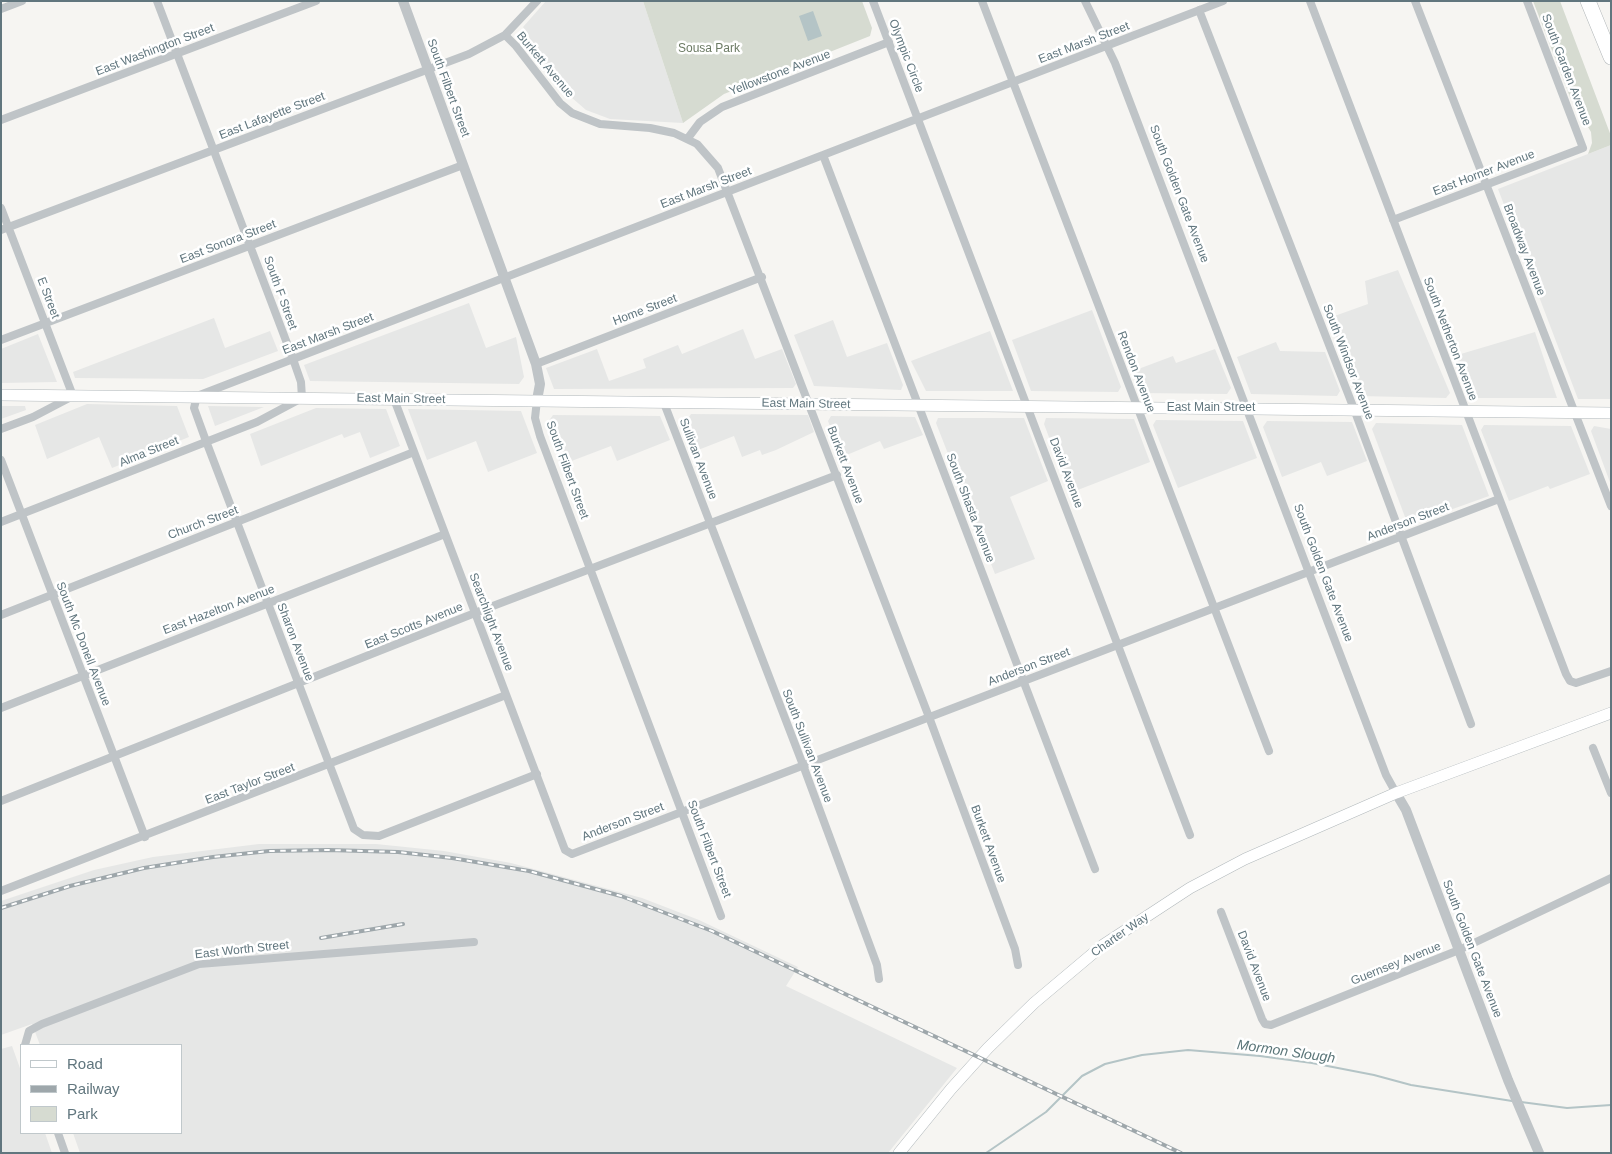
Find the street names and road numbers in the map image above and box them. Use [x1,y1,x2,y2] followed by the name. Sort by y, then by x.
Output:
[1538,12,1594,128] street label: South Garden Avenue
[885,17,927,95] street label: Olympic Circle
[1037,19,1131,67] street label: East Marsh Street
[94,21,216,79] street label: East Washington Street
[513,29,577,101] street label: Burkett Avenue
[424,37,472,139] street label: South Filbert Street
[727,47,833,99] street label: Yellowstone Avenue
[217,89,327,143] street label: East Lafayette Street
[1146,123,1212,265] street label: South Golden Gate Avenue
[1431,147,1537,199] street label: East Horner Avenue
[659,164,753,212] street label: East Marsh Street
[1500,202,1548,298] street label: Broadway Avenue
[178,217,278,267] street label: East Sonora Street
[260,254,300,332] street label: South F Street
[34,275,62,321] street label: E Street
[1420,275,1480,403] street label: South Netherton Avenue
[611,291,679,329] street label: Home Street
[1319,302,1377,422] street label: South Windsor Avenue
[281,310,375,358] street label: East Marsh Street
[1114,329,1158,415] street label: Rendon Avenue
[357,391,445,407] street label: East Main Street
[762,396,850,412] street label: East Main Street
[1167,401,1255,415] street label: East Main Street
[676,416,720,502] street label: Sullivan Avenue
[543,419,591,521] street label: South Filbert Street
[824,424,866,506] street label: Burkett Avenue
[117,434,181,470] street label: Alma Street
[1046,436,1086,510] street label: David Avenue
[943,451,997,565] street label: South Shasta Avenue
[1365,500,1451,544] street label: Anderson Street
[1290,502,1356,644] street label: South Golden Gate Avenue
[166,503,240,543] street label: Church Street
[466,571,516,673] street label: Searchlight Avenue
[53,580,113,708] street label: South Mc Donell Avenue
[161,582,277,638] street label: East Hazelton Avenue
[363,600,465,652] street label: East Scotts Avenue
[273,601,317,683] street label: Sharon Avenue
[986,645,1072,689] street label: Anderson Street
[779,687,835,805] street label: South Sullivan Avenue
[203,760,297,808] street label: East Taylor Street
[684,798,734,900] street label: South Filbert Street
[580,800,666,844] street label: Anderson Street
[967,803,1009,885] street label: Burkett Avenue
[1439,878,1505,1020] street label: South Golden Gate Avenue
[1088,910,1152,960] street label: Charter Way
[1234,929,1274,1003] street label: David Avenue
[194,938,290,962] street label: East Worth Street
[1349,939,1443,989] street label: Guernsey Avenue

